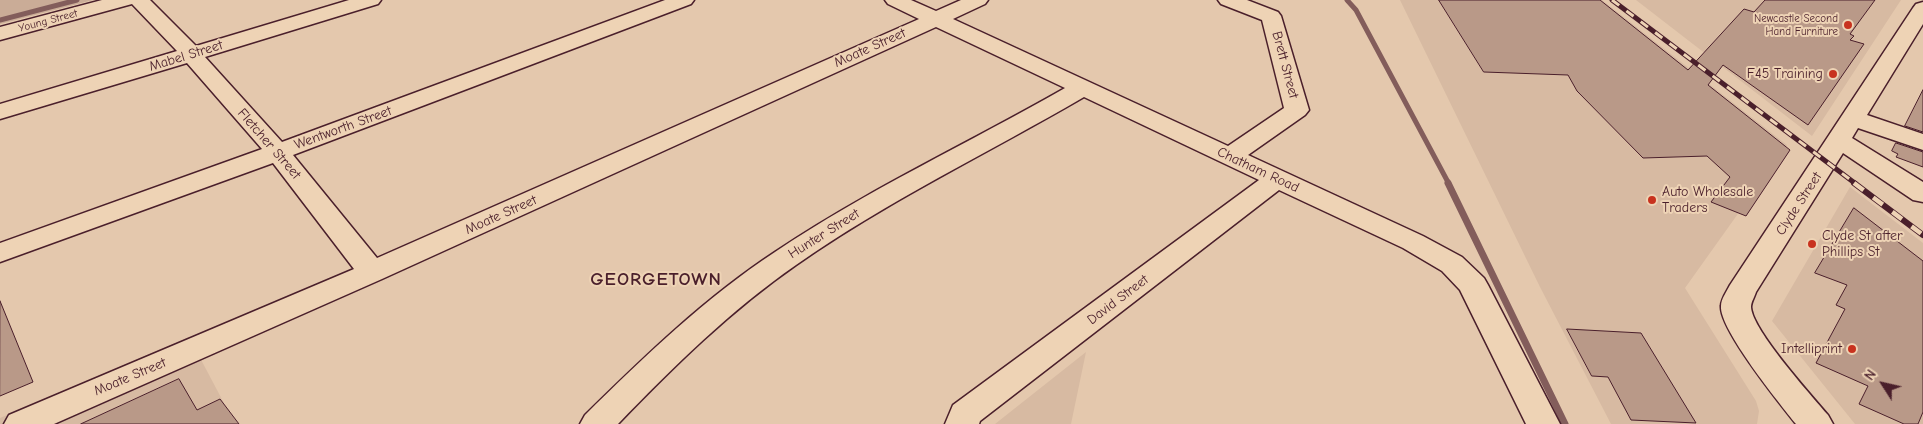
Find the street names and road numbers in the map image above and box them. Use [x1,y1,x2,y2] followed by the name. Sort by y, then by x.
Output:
[17,7,79,35] street label: Young Street
[832,25,908,71] street label: Moate Street
[1268,30,1302,100] street label: Brett Street
[147,37,225,75] street label: Mabel Street
[292,103,394,153] street label: Wentworth Street
[234,105,304,183] street label: Fletcher Street
[1214,144,1302,196] street label: Chatham Road
[1772,169,1826,239] street label: Clyde Street
[463,192,539,238] street label: Moate Street
[785,205,863,263] street label: Hunter Street
[1084,272,1152,328] street label: David Street
[91,354,169,400] street label: Moate Street

